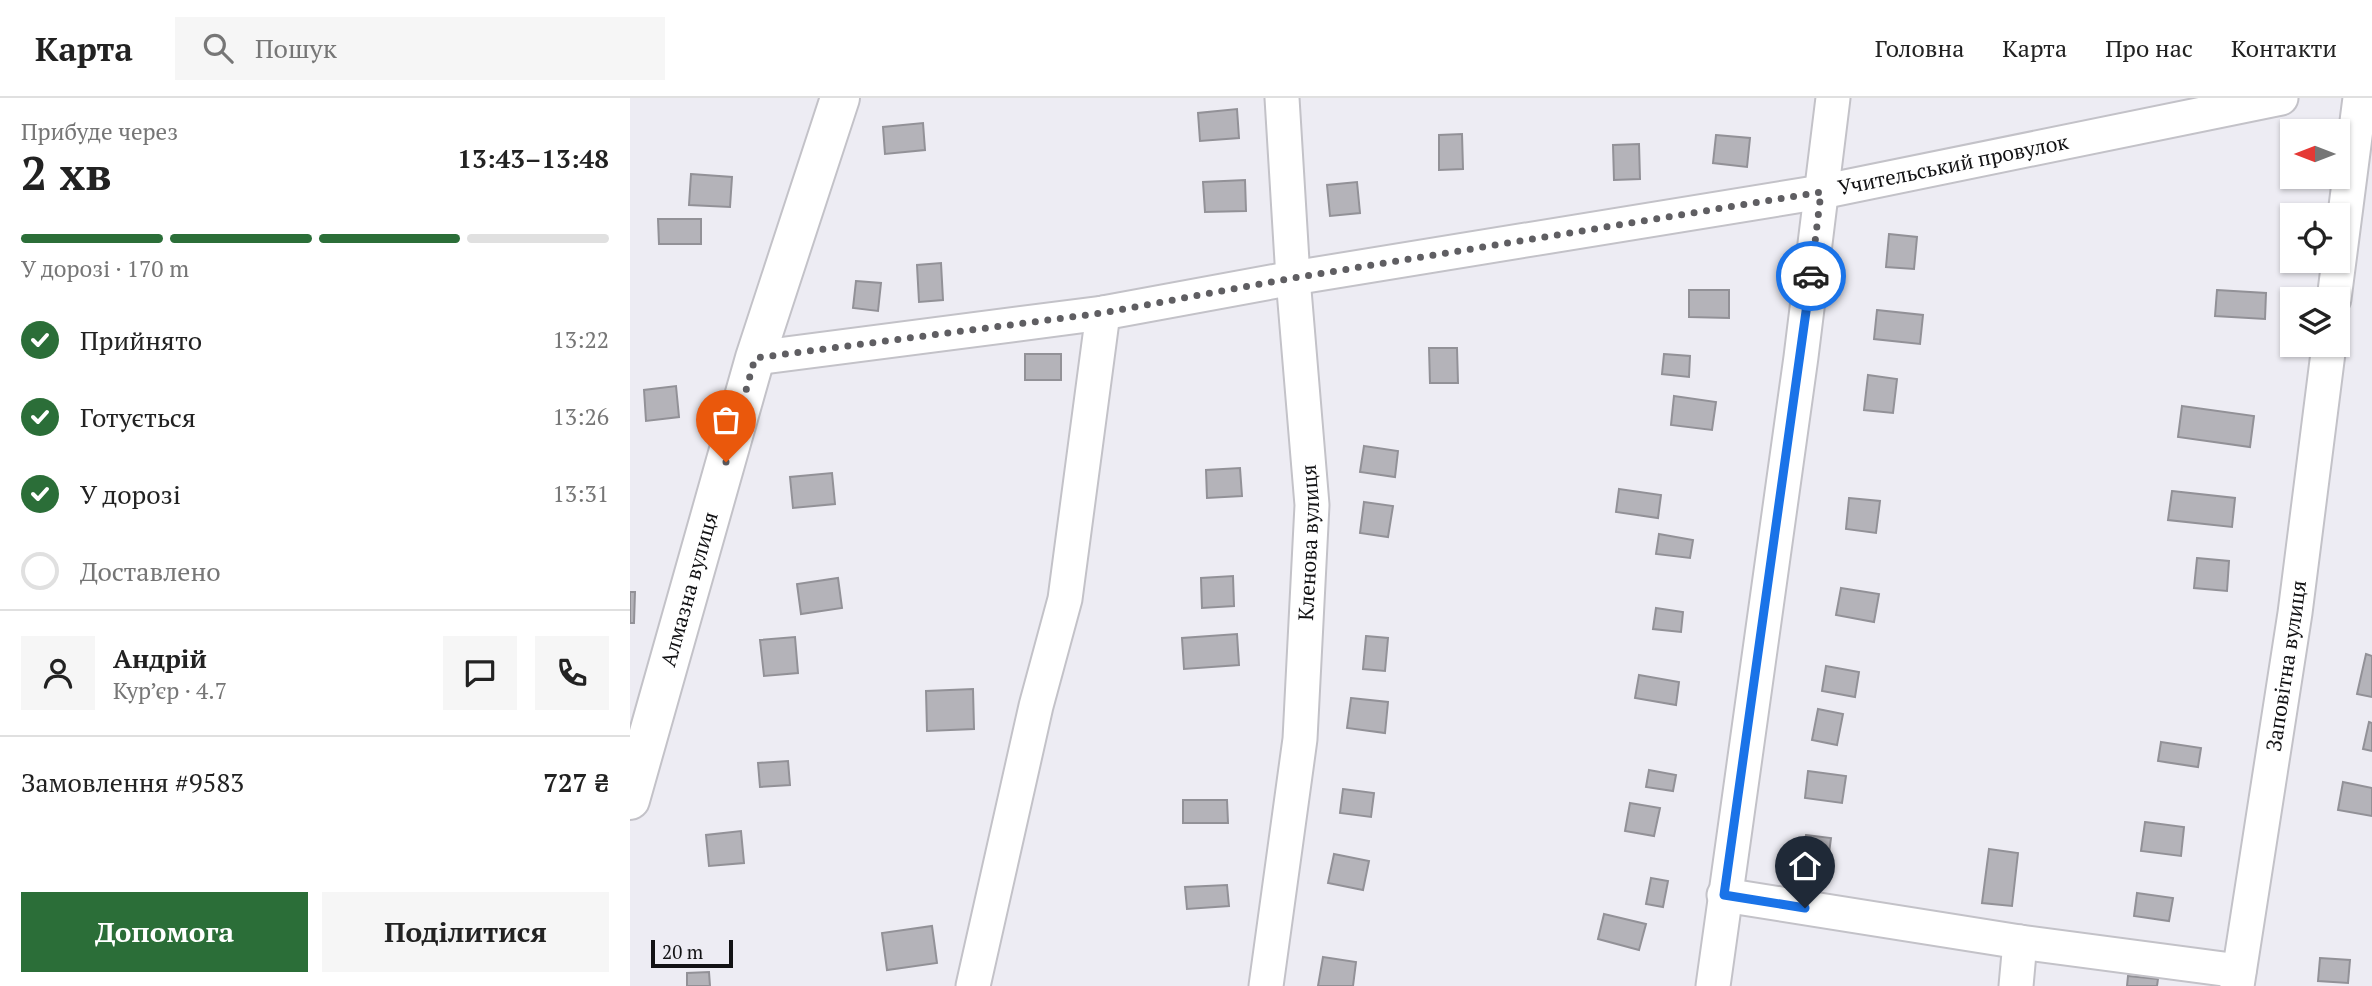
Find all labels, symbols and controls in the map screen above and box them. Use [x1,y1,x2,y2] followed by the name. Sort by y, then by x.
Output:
[175,17,665,80] search box
[35,27,133,70] text: Карта
[199,29,237,67] icon: search
[255,31,337,65] text: Пошук
[1875,32,1964,64] text: Головна
[2002,32,2067,64] text: Карта
[2105,32,2193,64] text: Про нас
[2231,32,2337,64] text: Контакти
[21,116,178,147] text: Прибуде через
[2280,119,2350,189] north arrow
[2280,119,2350,357] map controls
[1835,127,2071,201] street label: Учительський провулок
[457,141,609,175] text: 13:43–13:48
[21,142,112,203] text: 2 хв
[2280,203,2350,273] button: locate
[1776,241,1846,311] courier
[21,253,189,284] text: У дорозі · 170 m
[1792,257,1830,295] icon: car
[2280,287,2350,357] button: layers
[21,321,59,359] icon: check
[80,323,202,357] text: Прийнято
[552,324,609,355] text: 13:22
[696,390,756,462] pin
[21,398,59,436] icon: check
[80,400,196,434] text: Готується
[552,401,609,432] text: 13:26
[707,401,745,439] icon: bag
[1291,463,1325,621] street label: Кленова вулиця
[21,475,59,513] icon: check
[80,477,181,511] text: У дорозі
[552,478,609,509] text: 13:31
[653,508,724,670] street label: Алмазна вулиця
[80,554,221,588] text: Доставлено
[2259,579,2312,753] street label: Заповітна вулиця
[21,636,95,710] button: person
[443,636,517,710] button: chat
[535,636,609,710] button: phone
[113,641,207,675] text: Андрій
[113,675,227,706] text: Кур’єр · 4.7
[21,765,244,799] text: Замовлення #9583
[543,765,609,799] text: 727 ₴
[1775,836,1835,908] pin
[1786,847,1824,885] icon: home
[21,892,308,972] button: Допомога
[322,892,609,972] button: Поділитися
[651,937,733,969] scale bar
[662,939,703,964] text: 20 m

